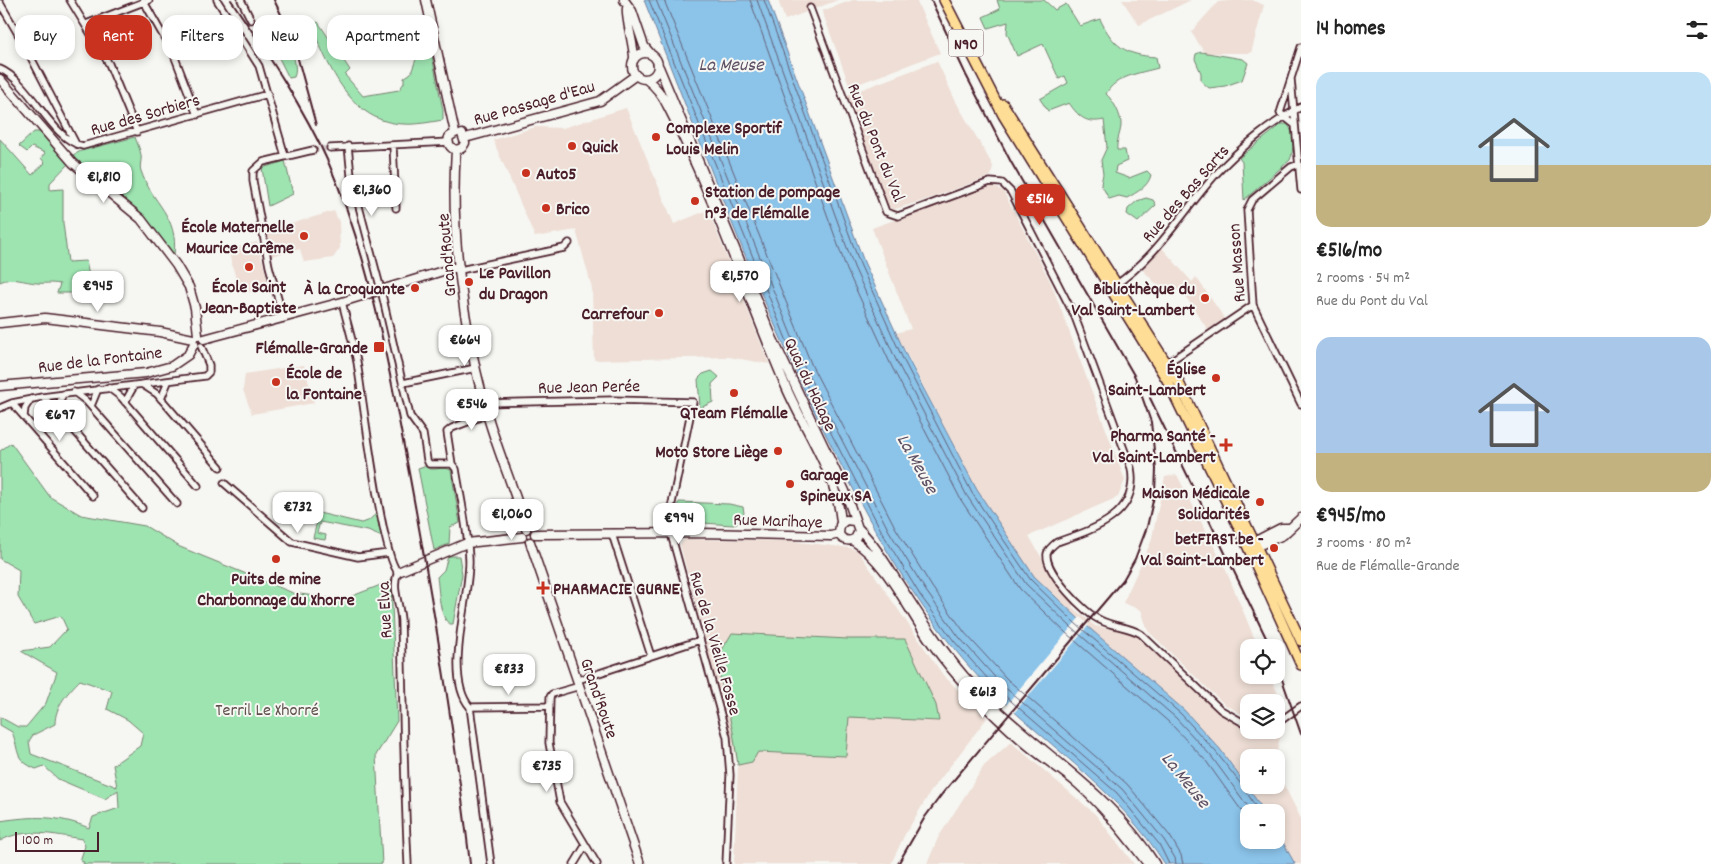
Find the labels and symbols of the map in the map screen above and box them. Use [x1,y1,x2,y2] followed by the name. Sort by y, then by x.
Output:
[948,29,984,56] road number: N90
[698,53,765,80] water label: La Meuse
[471,75,598,134] street label: Rue Passage d'Eau
[840,80,910,207] street label: Rue du Pont du Val
[88,89,203,144] street label: Rue des Sorbiers
[666,117,783,163] place label: Complexe Sportif Louis Melin
[650,131,662,143] marker: Complexe Sportif Louis Melin
[582,136,619,161] place label: Quick
[566,140,578,152] marker: Quick
[1137,140,1237,249] street label: Rue des Bas Sarts
[63,162,145,204] pin: €1,810
[536,163,577,188] place label: Auto5
[520,167,532,179] marker: Auto5
[331,174,413,217] pin: €1,360
[705,181,840,227] place label: Station de pompage n°3 de Flémalle
[1010,184,1070,226] pin: €516
[689,195,701,207] marker: Station de pompage n°3 de Flémalle
[556,198,590,223] place label: Brico
[540,202,552,214] marker: Brico
[432,212,465,298] street label: Grand'Route
[181,216,294,262] place label: École Maternelle Maurice Carême
[1223,223,1254,303] street label: Rue Masson
[298,230,310,242] marker: École Maternelle Maurice Carême
[699,260,781,303] pin: €1,570
[243,261,255,273] marker: École Saint Jean-Baptiste
[479,262,551,308] place label: Le Pavillon du Dragon
[68,270,128,313] pin: €945
[202,276,296,322] place label: École Saint Jean-Baptiste
[463,276,475,288] marker: Le Pavillon du Dragon
[304,278,405,303] place label: À la Croquante
[1072,278,1195,324] place label: Bibliothèque du Val Saint-Lambert
[409,282,421,294] marker: À la Croquante
[1199,292,1211,304] marker: Bibliothèque du Val Saint-Lambert
[582,303,649,328] place label: Carrefour
[653,307,665,319] marker: Carrefour
[435,324,495,367] pin: €664
[776,334,841,436] street label: Quai du Halage
[256,337,368,362] place label: Flémalle-Grande
[372,340,386,354] marker: Flémalle-Grande
[37,341,164,381] street label: Rue de la Fontaine
[1108,358,1206,404] place label: Église Saint-Lambert
[286,362,362,408] place label: École de la Fontaine
[1210,372,1222,384] marker: Église Saint-Lambert
[538,375,641,402] street label: Rue Jean Perée
[270,376,282,388] marker: École de la Fontaine
[728,387,740,399] marker: QTeam Flémalle
[442,388,502,431] pin: €546
[30,400,90,442] pin: €697
[680,402,788,427] place label: QTeam Flémalle
[1093,425,1216,471] place label: Pharma Santé - Val Saint-Lambert
[888,430,944,501] water label: La Meuse
[1220,439,1232,451] marker: Pharma Santé - Val Saint-Lambert
[655,441,768,466] place label: Moto Store Liège
[772,445,784,457] marker: Moto Store Liège
[800,464,872,510] place label: Garage Spineux SA
[784,478,796,490] marker: Garage Spineux SA
[1142,482,1250,528] place label: Maison Médicale Solidarités
[268,492,328,534] pin: €732
[1254,496,1266,508] marker: Maison Médicale Solidarités
[471,498,553,541] pin: €1,060
[649,502,709,545] pin: €994
[733,508,823,537] street label: Rue Marihaye
[1141,528,1264,574] place label: betFIRST.be - Val Saint-Lambert
[1268,542,1280,554] marker: betFIRST.be - Val Saint-Lambert
[270,553,282,565] marker: Puits de mine Charbonnage du Xhorre
[197,568,355,614] place label: Puits de mine Charbonnage du Xhorre
[681,569,746,719] street label: Rue de la Vieille Fosse
[553,578,681,603] place label: PHARMACIE GURNE
[372,580,400,639] street label: Rue Elva
[537,582,549,594] marker: PHARMACIE GURNE
[479,654,539,696] pin: €833
[572,655,623,742] street label: Grand'Route
[953,676,1013,719] pin: €613
[215,699,319,724] park label: Terril Le Xhorré
[1153,747,1216,816] water label: La Meuse
[517,750,577,793] pin: €735
[15,829,99,852] scale bar

